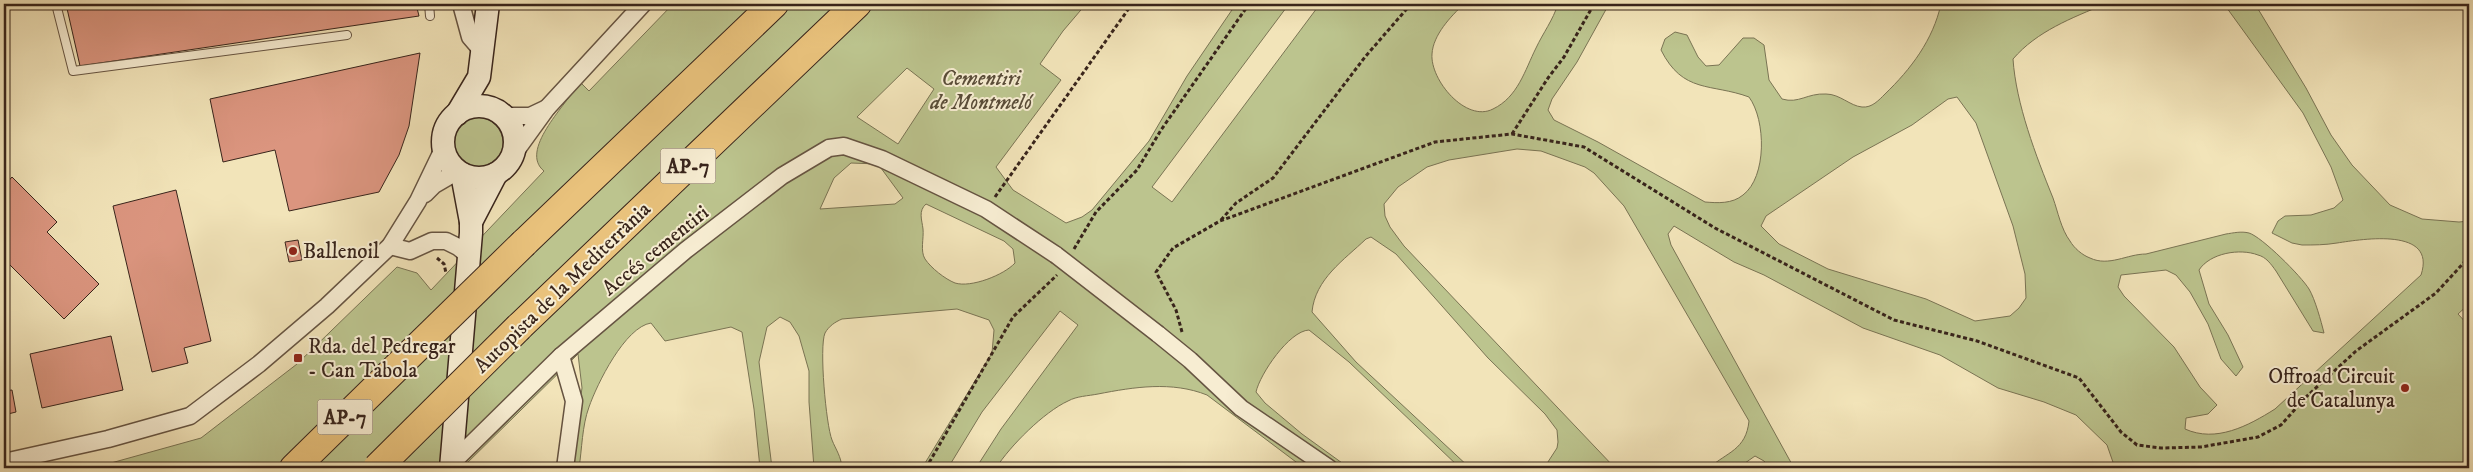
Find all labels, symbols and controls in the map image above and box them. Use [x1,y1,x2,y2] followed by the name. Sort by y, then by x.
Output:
[929,66,1034,116] park label: Cementiri de Montmeló
[660,148,716,184] road number: AP-7
[469,196,657,379] street label: Autopista de la Mediterrània
[597,200,714,302] street label: Accés cementiri
[303,239,380,265] place label: Ballenoil
[287,245,299,257] marker: Ballenoil
[308,334,456,384] place label: Rda. del Pedregar - Can Tabola
[292,352,304,364] marker: Rda. del Pedregar - Can Tabola
[2268,364,2395,414] place label: Offroad Circuit de Catalunya
[2399,382,2411,394] marker: Offroad Circuit de Catalunya
[318,400,372,434] road number: AP-7

